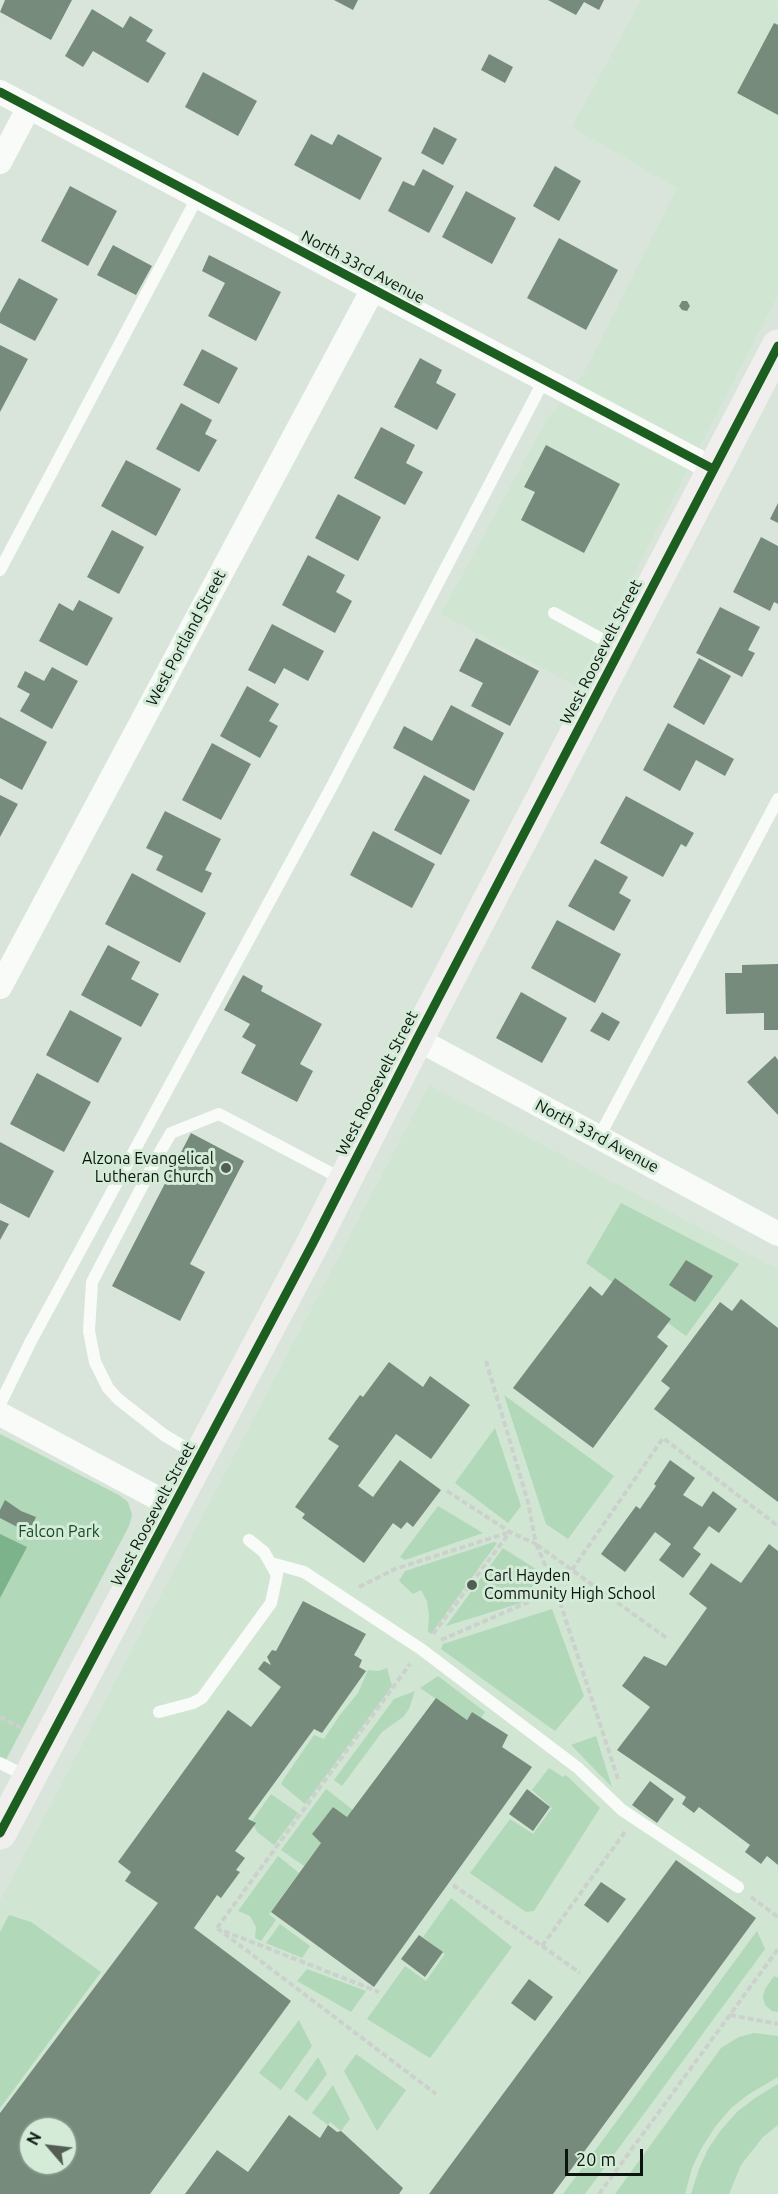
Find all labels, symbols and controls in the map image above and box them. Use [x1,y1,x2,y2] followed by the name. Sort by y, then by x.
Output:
[298,226,428,308] street label: North 33rd Avenue
[142,567,230,709] street label: West Portland Street
[556,576,646,728] street label: West Roosevelt Street
[332,1007,422,1159] street label: West Roosevelt Street
[532,1095,662,1177] street label: North 33rd Avenue
[82,1149,214,1187] place label: Alzona Evangelical Lutheran Church
[219,1161,233,1175] marker: Alzona Evangelical Lutheran Church
[107,1439,199,1589] street label: West Roosevelt Street
[18,1522,100,1542] park label: Falcon Park
[484,1566,656,1604] place label: Carl Hayden Community High School
[465,1578,479,1592] marker: Carl Hayden Community High School
[18,2116,78,2176] north arrow
[23,2129,45,2148] text: N
[568,2137,646,2175] scale bar
[576,2149,616,2169] text: 20 m

